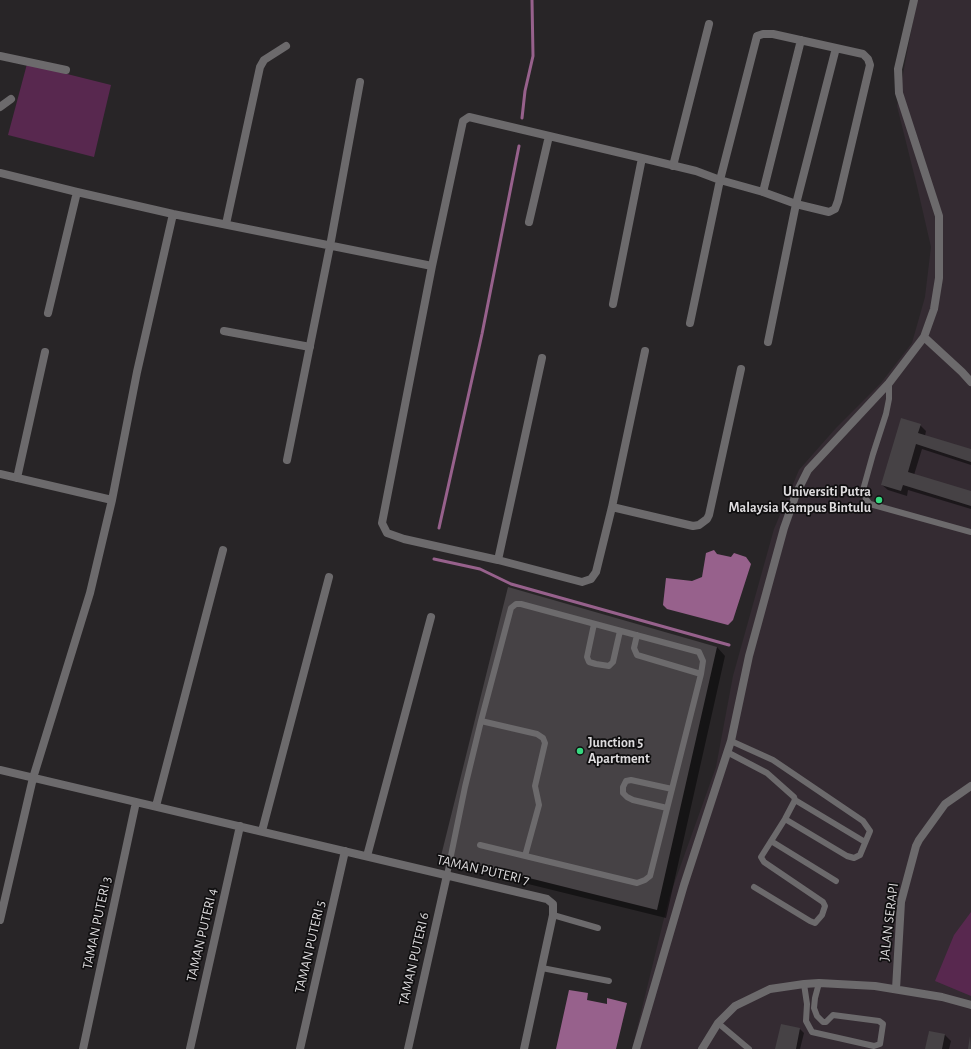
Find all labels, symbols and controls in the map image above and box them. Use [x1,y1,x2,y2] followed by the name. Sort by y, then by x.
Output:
[729,484,871,516] place label: Universiti Putra Malaysia Kampus Bintulu
[874,495,884,505] marker: Universiti Putra Malaysia Kampus Bintulu
[588,735,650,768] place label: Junction 5 Apartment
[575,746,585,756] marker: Junction 5 Apartment
[435,851,531,889] street label: TAMAN PUTERI 7
[79,875,115,971] street label: TAMAN PUTERI 3
[876,882,902,962] street label: JALAN SERAPI
[183,887,221,983] street label: TAMAN PUTERI 4
[291,899,329,995] street label: TAMAN PUTERI 5
[395,911,433,1007] street label: TAMAN PUTERI 6

